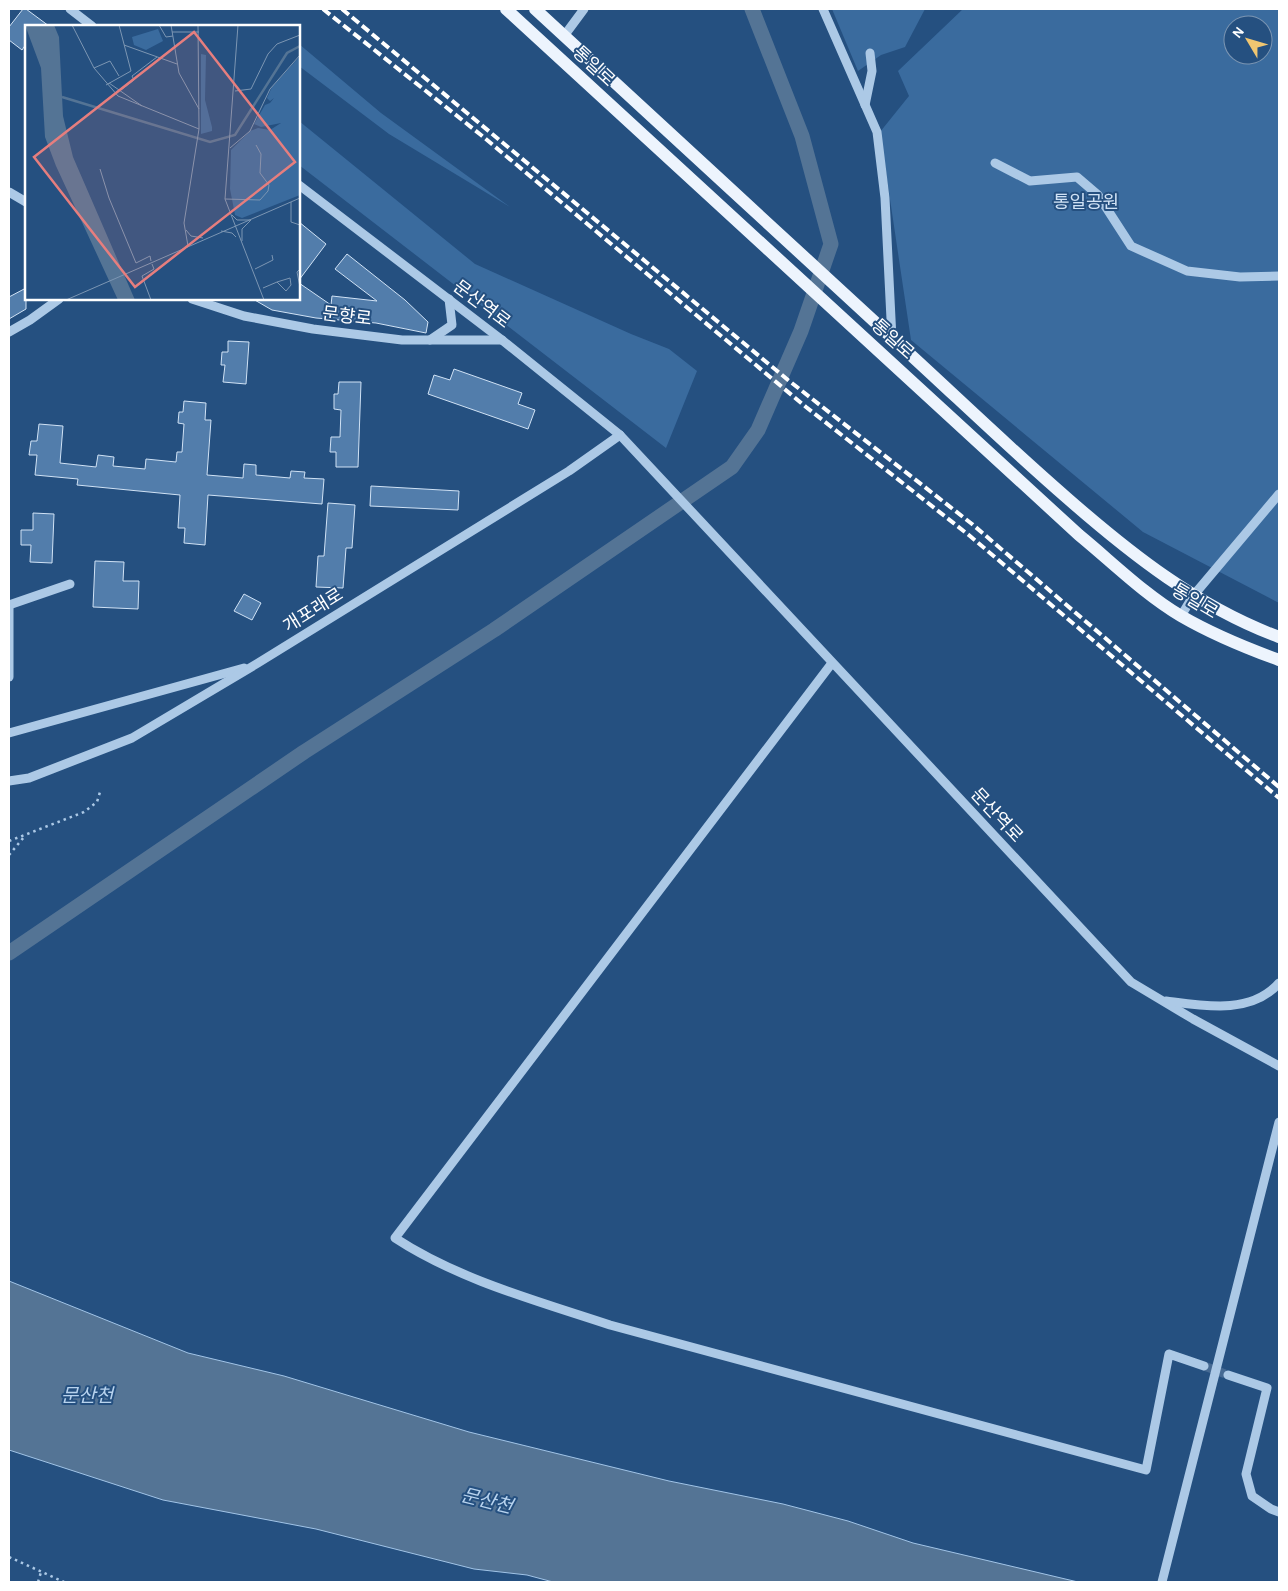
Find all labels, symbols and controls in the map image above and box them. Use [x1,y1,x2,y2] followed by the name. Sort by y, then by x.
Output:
[1223,15,1273,65] north arrow
[1230,24,1247,41] text: N
[25,25,300,300] inset map
[569,42,618,90] street label: 통일로
[1053,193,1119,212] park label: 통일공원
[450,277,514,332] street label: 문산역로
[321,304,373,329] street label: 문향로
[868,316,917,363] street label: 통일로
[1169,580,1221,622] street label: 통일로
[280,585,346,636] street label: 개포래로
[967,785,1026,846] street label: 문산역로
[61,1386,115,1406] water label: 문산천
[459,1485,516,1517] water label: 문산천

